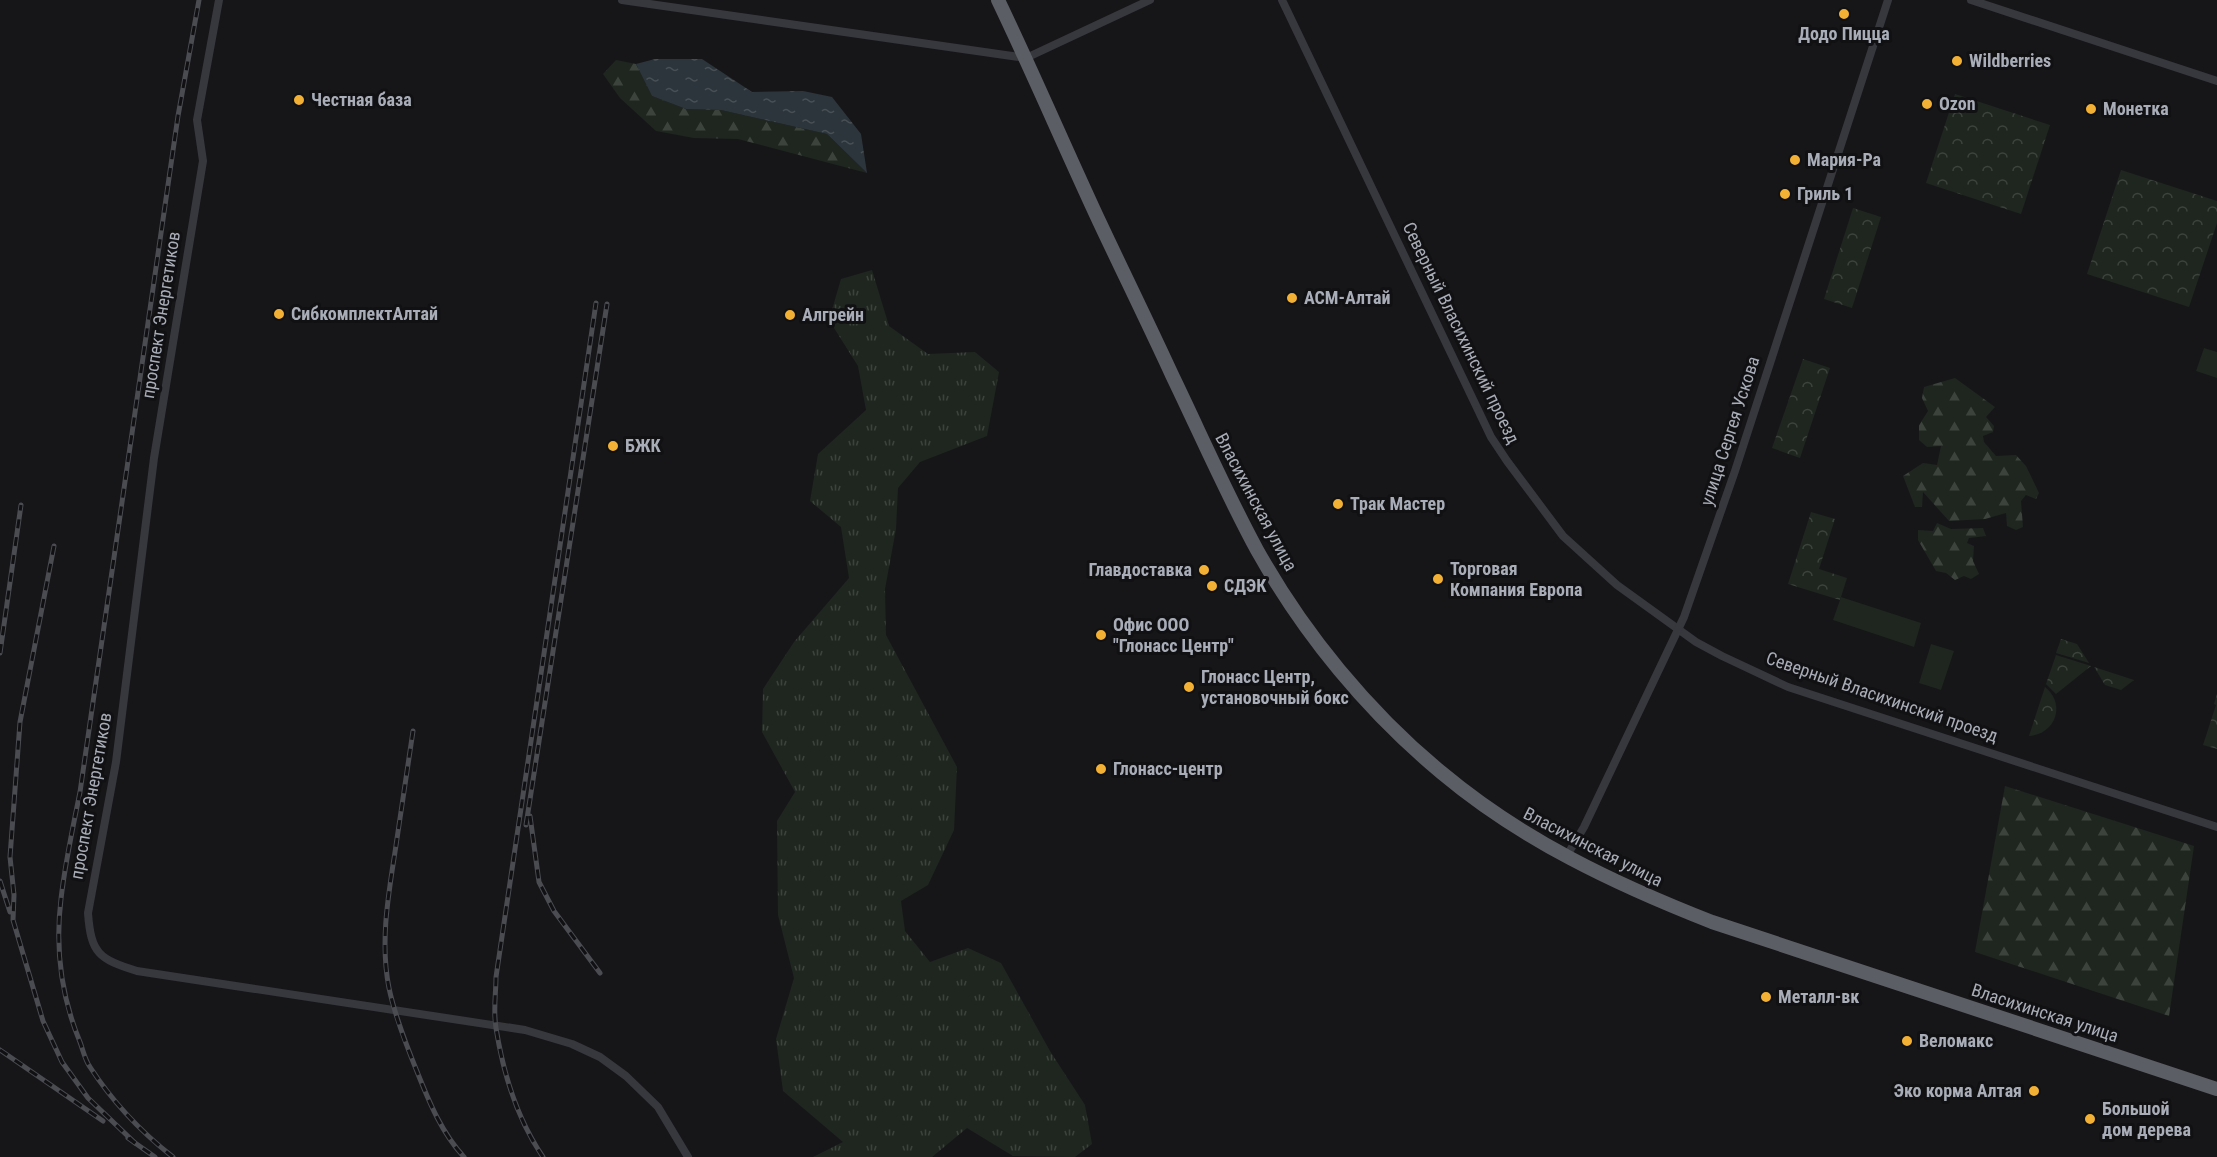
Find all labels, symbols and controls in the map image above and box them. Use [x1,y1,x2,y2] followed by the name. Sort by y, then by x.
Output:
[1837,7,1851,21] marker: Додо Пицца
[1798,23,1890,44] place label: Додо Пицца
[1969,50,2051,71] place label: Wildberries
[1950,54,1964,68] marker: Wildberries
[311,89,412,110] place label: Честная база
[292,93,306,107] marker: Честная база
[1939,93,1976,114] place label: Ozon
[1920,97,1934,111] marker: Ozon
[2103,98,2169,119] place label: Монетка
[2084,102,2098,116] marker: Монетка
[1807,149,1881,170] place label: Мария-Ра
[1788,153,1802,167] marker: Мария-Ра
[1797,183,1853,204] place label: Гриль 1
[1778,187,1792,201] marker: Гриль 1
[1399,219,1524,447] street label: Северный Власихинский проезд
[137,230,184,400] street label: проспект Энергетиков
[1304,287,1390,308] place label: АСМ-Алтай
[1285,291,1299,305] marker: АСМ-Алтай
[291,303,438,324] place label: СибкомплектАлтай
[802,304,864,325] place label: Алгрейн
[272,307,286,321] marker: СибкомплектАлтай
[783,308,797,322] marker: Алгрейн
[1695,354,1764,508] street label: улица Сергея Ускова
[1211,429,1302,574] street label: Власихинская улица
[625,435,662,456] place label: БЖК
[606,439,620,453] marker: БЖК
[1350,493,1445,514] place label: Трак Мастер
[1331,497,1345,511] marker: Трак Мастер
[1450,558,1582,600] place label: Торговая Компания Европа
[1088,559,1192,580] place label: Главдоставка
[1197,563,1211,577] marker: Главдоставка
[1431,572,1445,586] marker: Торговая Компания Европа
[1224,575,1267,596] place label: СДЭК
[1205,579,1219,593] marker: СДЭК
[1113,614,1234,656] place label: Офис ООО "Глонасс Центр"
[1094,628,1108,642] marker: Офис ООО "Глонасс Центр"
[1764,647,2001,746] street label: Северный Власихинский проезд
[1201,666,1349,708] place label: Глонасс Центр, установочный бокс
[1182,680,1196,694] marker: Глонасс Центр, установочный бокс
[66,711,116,881] street label: проспект Энергетиков
[1113,758,1223,779] place label: Глонасс-центр
[1094,762,1108,776] marker: Глонасс-центр
[1520,802,1666,891] street label: Власихинская улица
[1969,979,2121,1046] street label: Власихинская улица
[1778,986,1859,1007] place label: Металл-вк
[1759,990,1773,1004] marker: Металл-вк
[1919,1030,1993,1051] place label: Веломакс
[1900,1034,1914,1048] marker: Веломакс
[1894,1080,2022,1101] place label: Эко корма Алтая
[2027,1084,2041,1098] marker: Эко корма Алтая
[2102,1098,2191,1140] place label: Большой дом дерева
[2083,1112,2097,1126] marker: Большой дом дерева

